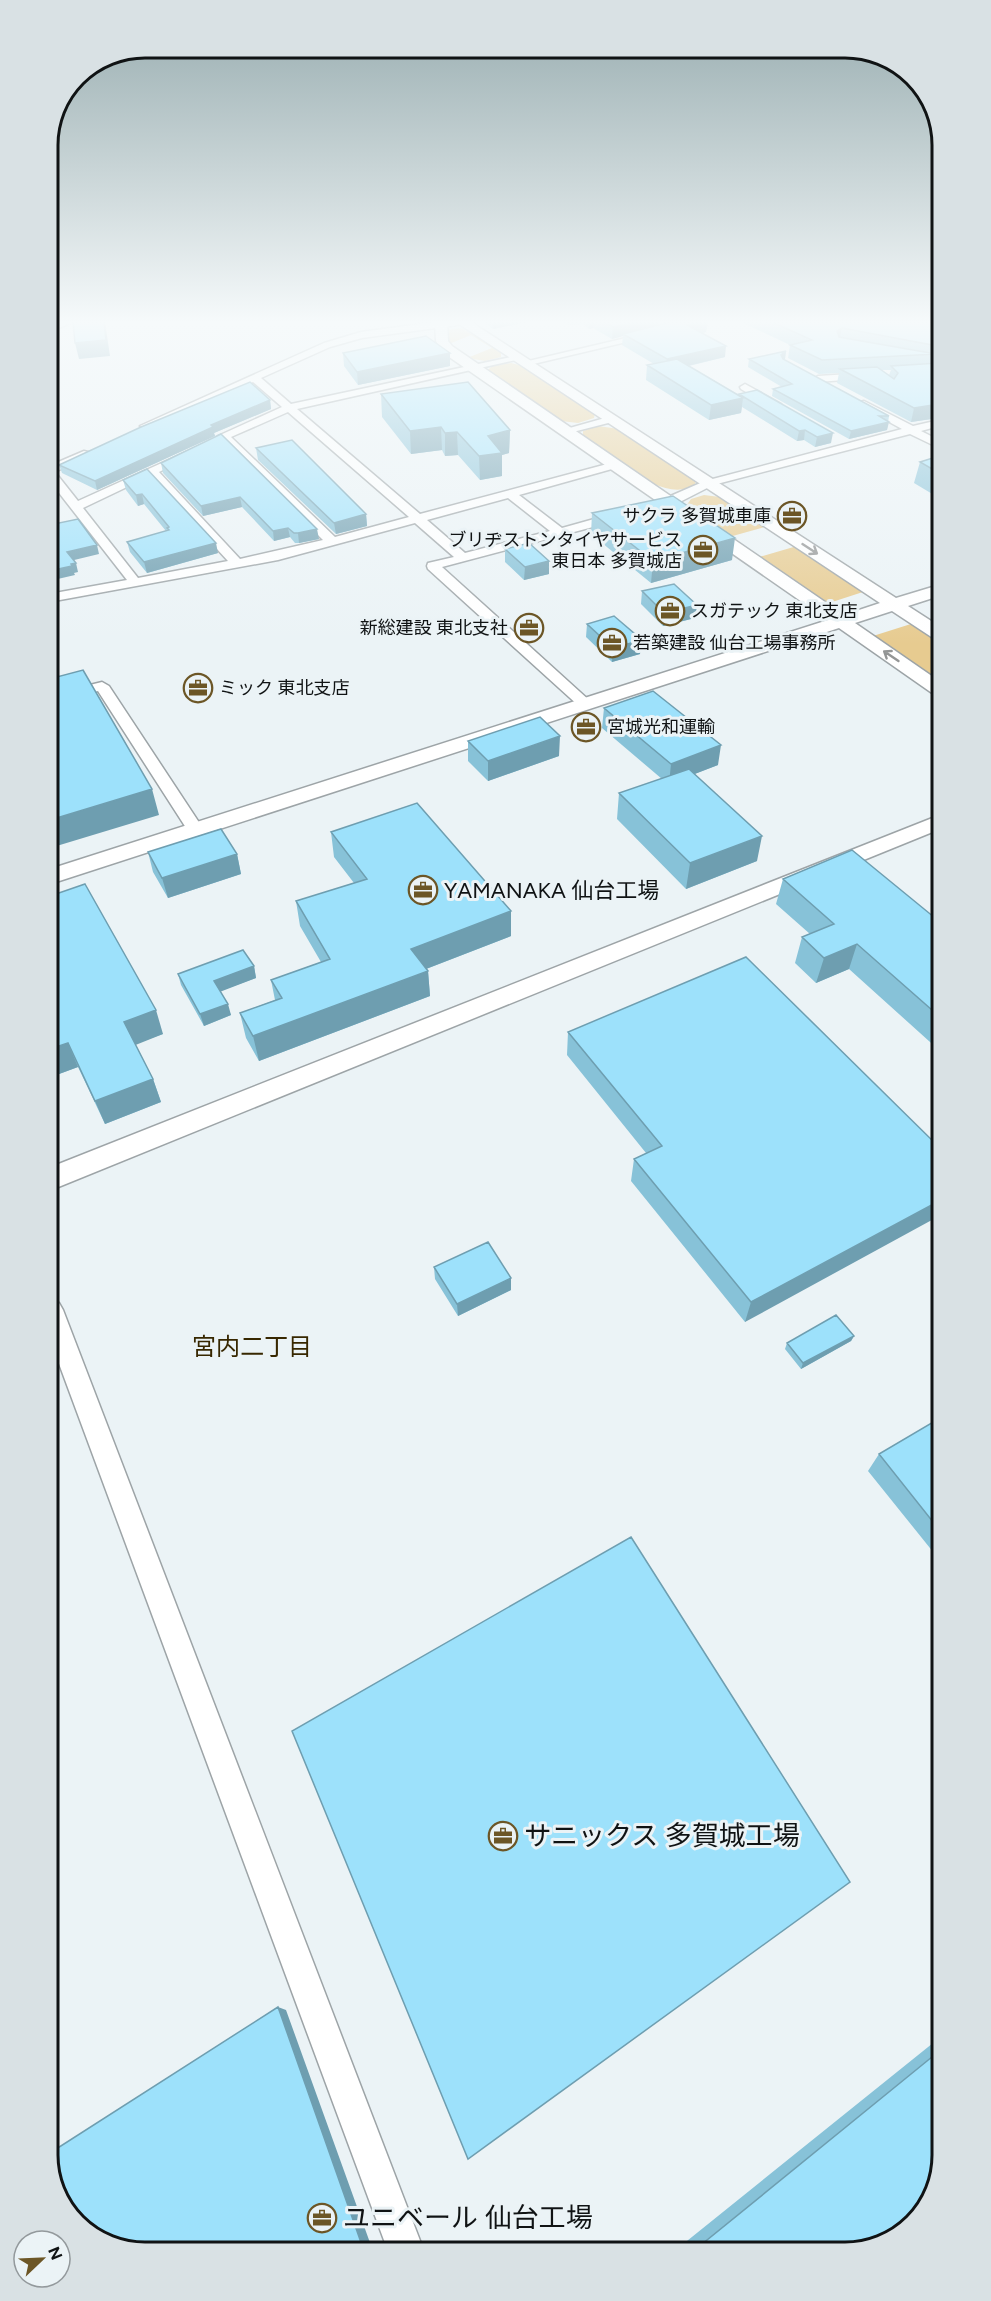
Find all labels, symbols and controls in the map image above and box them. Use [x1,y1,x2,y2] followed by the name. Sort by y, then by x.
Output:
[776,500,808,532] office icon: サクラ 多賀城車庫
[623,505,771,527] place label: サクラ 多賀城車庫
[449,529,682,572] place label: ブリヂストンタイヤサービス 東日本 多賀城店
[687,534,719,566] office icon: ブリヂストンタイヤサービス 東日本 多賀城店
[801,543,818,555] one-way arrow
[654,595,686,627] office icon: スガテック 東北支店
[691,600,857,622] place label: スガテック 東北支店
[513,612,545,644] office icon: 新総建設 東北支社
[360,617,508,639] place label: 新総建設 東北支社
[596,627,628,659] office icon: 若築建設 仙台工場事務所
[633,632,835,654] place label: 若築建設 仙台工場事務所
[883,650,900,662] one-way arrow
[182,672,214,704] office icon: ミック 東北支店
[219,677,349,699] place label: ミック 東北支店
[570,711,602,743] office icon: 宮城光和運輸
[607,716,715,738] place label: 宮城光和運輸
[407,874,439,906] office icon: YAMANAKA 仙台工場
[444,877,659,904] place label: YAMANAKA 仙台工場
[192,1332,312,1361] district label: 宮内二丁目
[524,1819,800,1852] place label: サニックス 多賀城工場
[487,1820,519,1852] office icon: サニックス 多賀城工場
[343,2201,593,2234] place label: ユニベール 仙台工場
[306,2202,338,2234] office icon: ユニベール 仙台工場
[12,2229,72,2289] north arrow
[44,2244,67,2263] text: N

